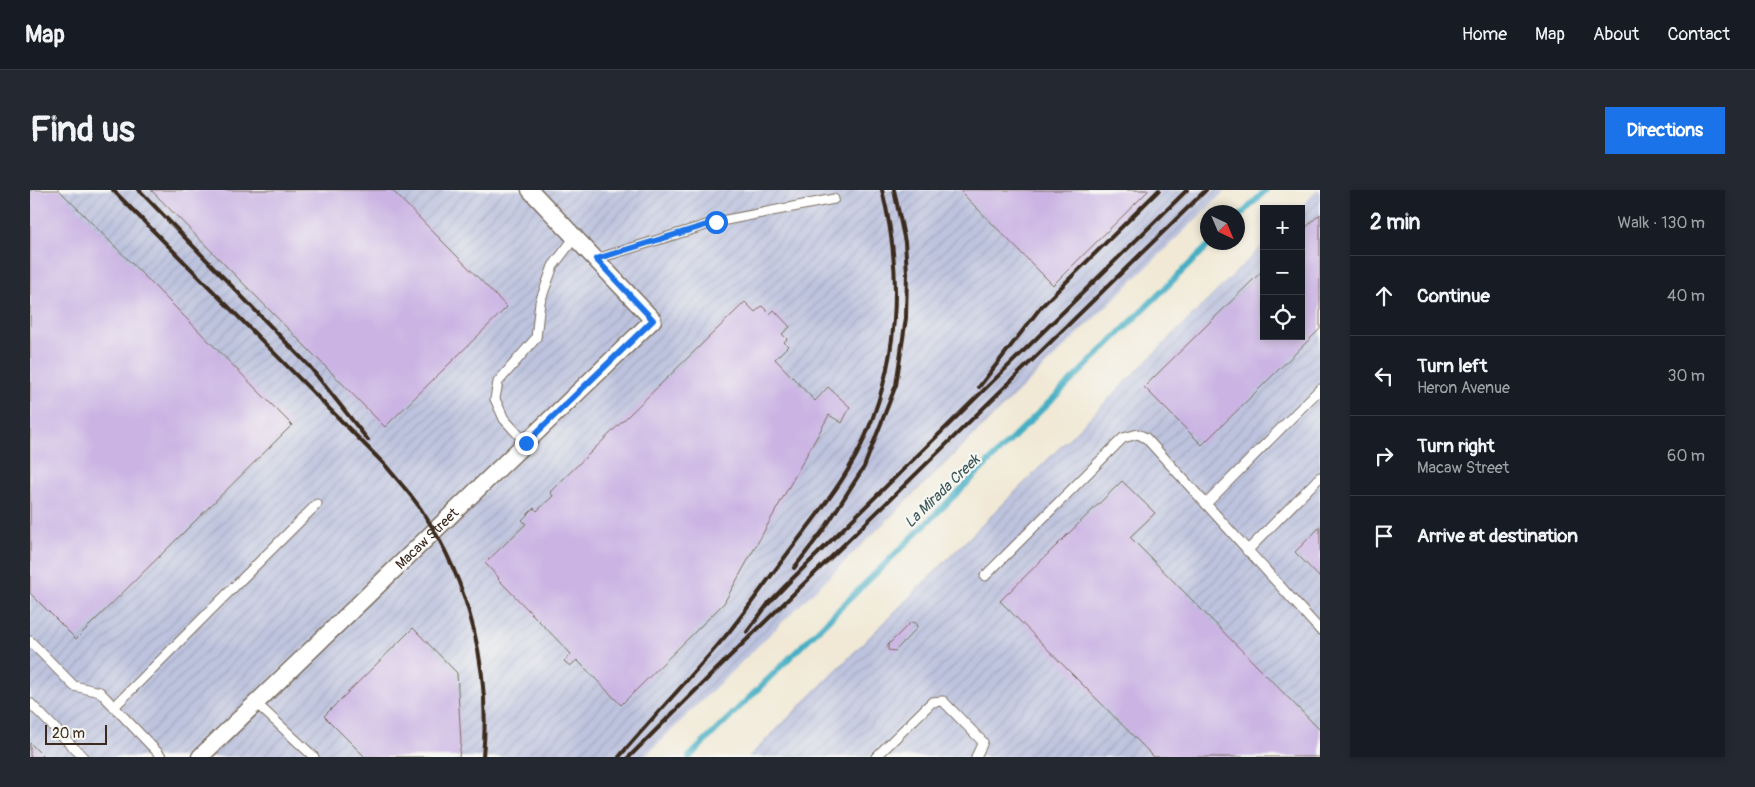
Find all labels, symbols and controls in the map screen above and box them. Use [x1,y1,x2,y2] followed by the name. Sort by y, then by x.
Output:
[25,20,65,49] text: Map
[1462,23,1507,46] text: Home
[1535,23,1565,46] text: Map
[1593,23,1639,46] text: About
[1667,23,1730,46] text: Contact
[1605,107,1725,154] button: Directions
[30,108,135,152] text: Find us
[1200,205,1245,250] north arrow
[1260,205,1305,340] map controls
[1260,205,1305,250] button: +
[1370,209,1420,236] text: 2 min
[705,211,728,234] route start
[1618,213,1705,233] text: Walk · 130 m
[1260,250,1305,295] button: −
[1370,282,1398,310] icon: ahead
[1417,284,1490,308] text: Continue
[1667,286,1705,306] text: 40 m
[1260,295,1305,340] button: locate
[1417,354,1487,378] text: Turn left
[1370,362,1398,390] icon: left
[1667,366,1705,386] text: 30 m
[1417,378,1510,398] text: Heron Avenue
[515,432,538,455] route end
[1417,434,1495,458] text: Turn right
[1370,442,1398,470] icon: right
[1667,446,1705,466] text: 60 m
[901,449,985,532] water label: La Mirada Creek
[1417,458,1509,478] text: Macaw Street
[392,504,462,573] street label: Macaw Street
[1370,522,1398,550] icon: arrive
[1417,524,1578,548] text: Arrive at destination
[45,722,108,745] scale bar
[52,725,85,742] text: 20 m

